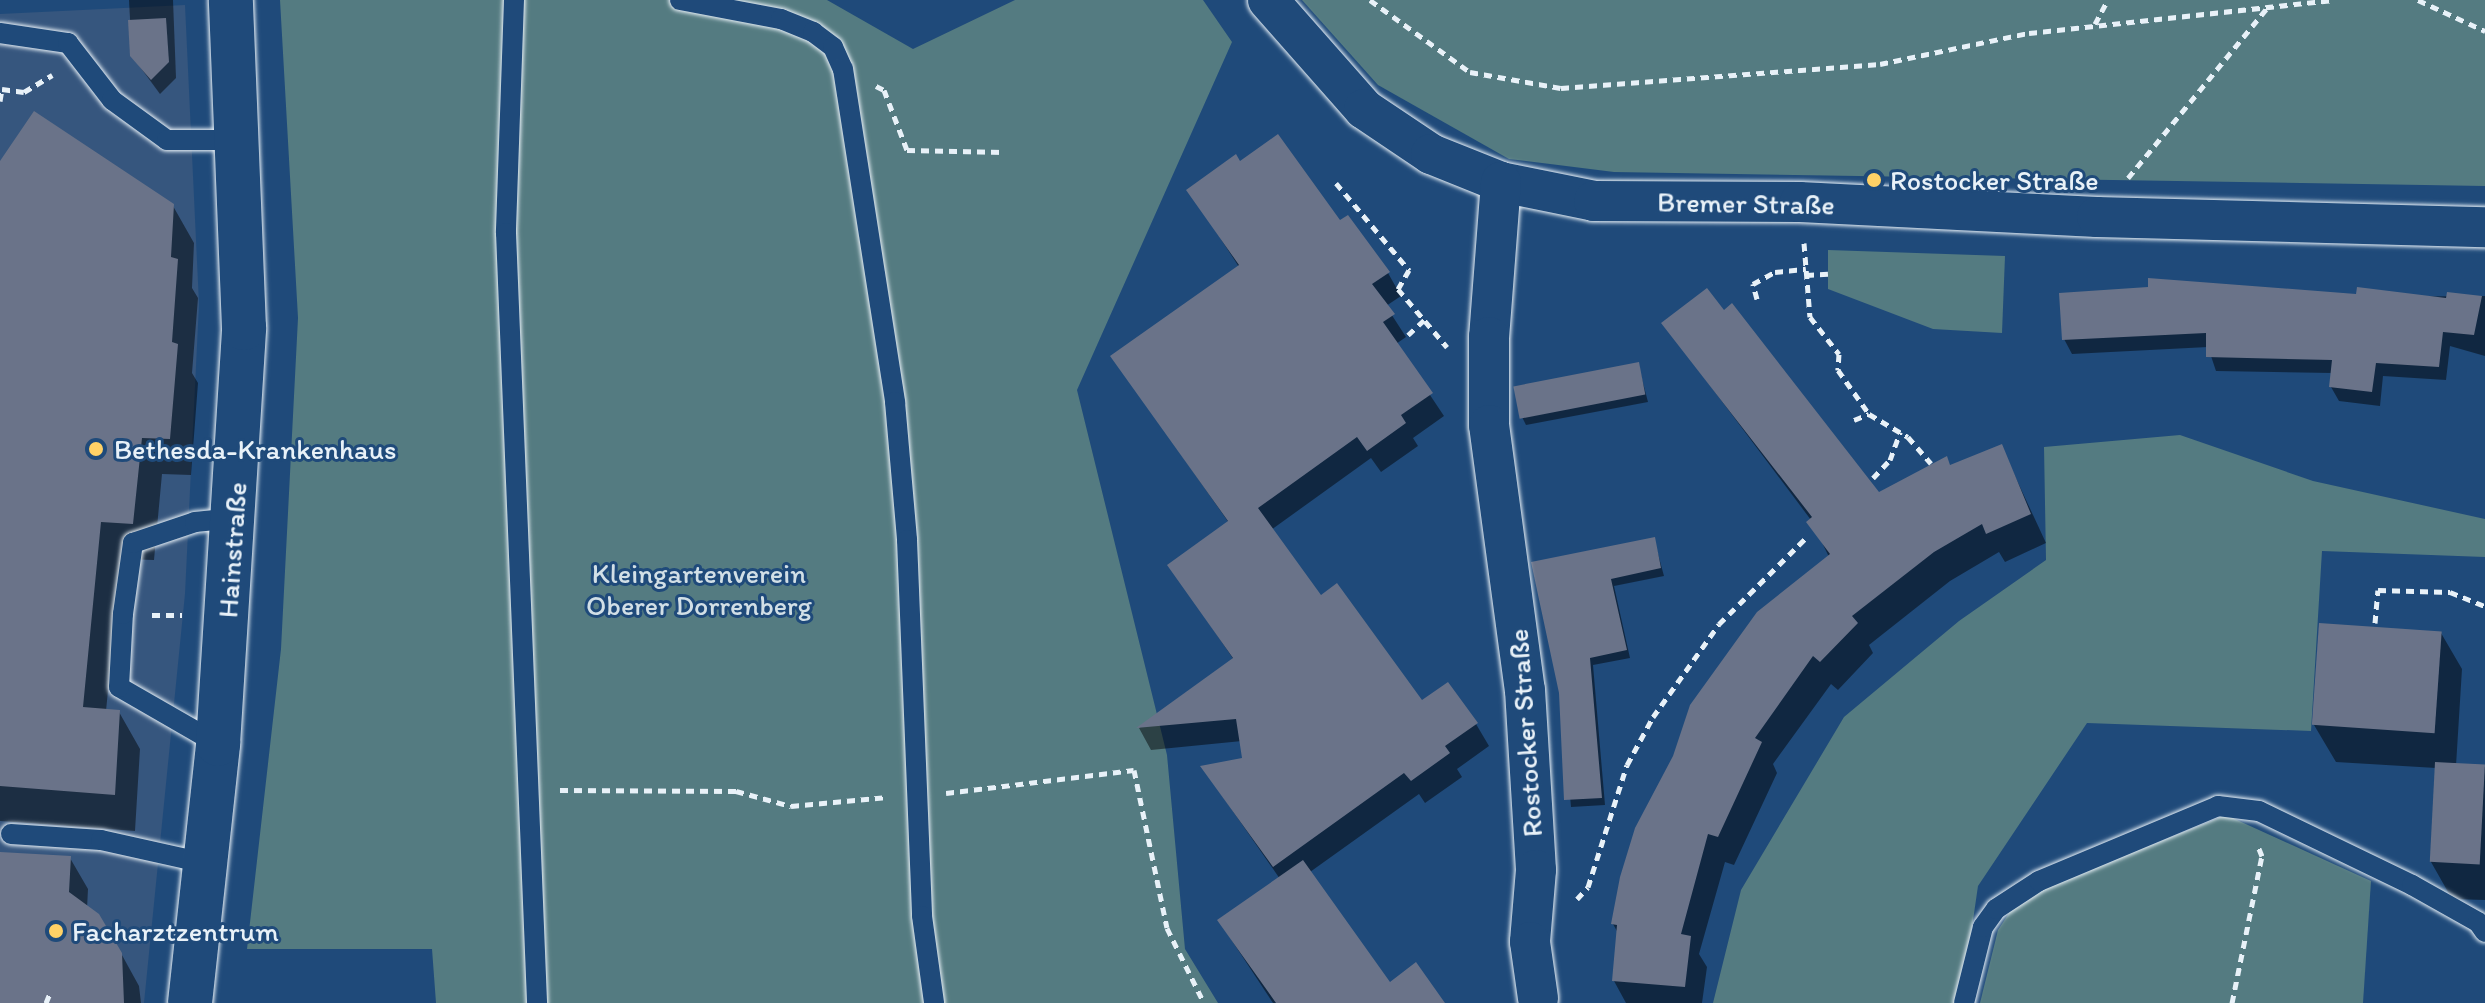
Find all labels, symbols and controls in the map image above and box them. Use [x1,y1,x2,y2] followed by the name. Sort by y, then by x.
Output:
[1890,163,2098,197] place label: Rostocker Straße
[1865,171,1883,189] marker: Rostocker Straße
[1657,185,1835,221] street label: Bremer Straße
[114,432,396,466] place label: Bethesda-Krankenhaus
[85,438,107,460] marker: Bethesda-Krankenhaus
[210,481,254,619] street label: Hainstraße
[586,556,812,622] park label: Kleingartenverein Oberer Dorrenberg
[1501,628,1549,838] street label: Rostocker Straße
[72,914,279,948] place label: Facharztzentrum
[47,922,65,940] marker: Facharztzentrum

